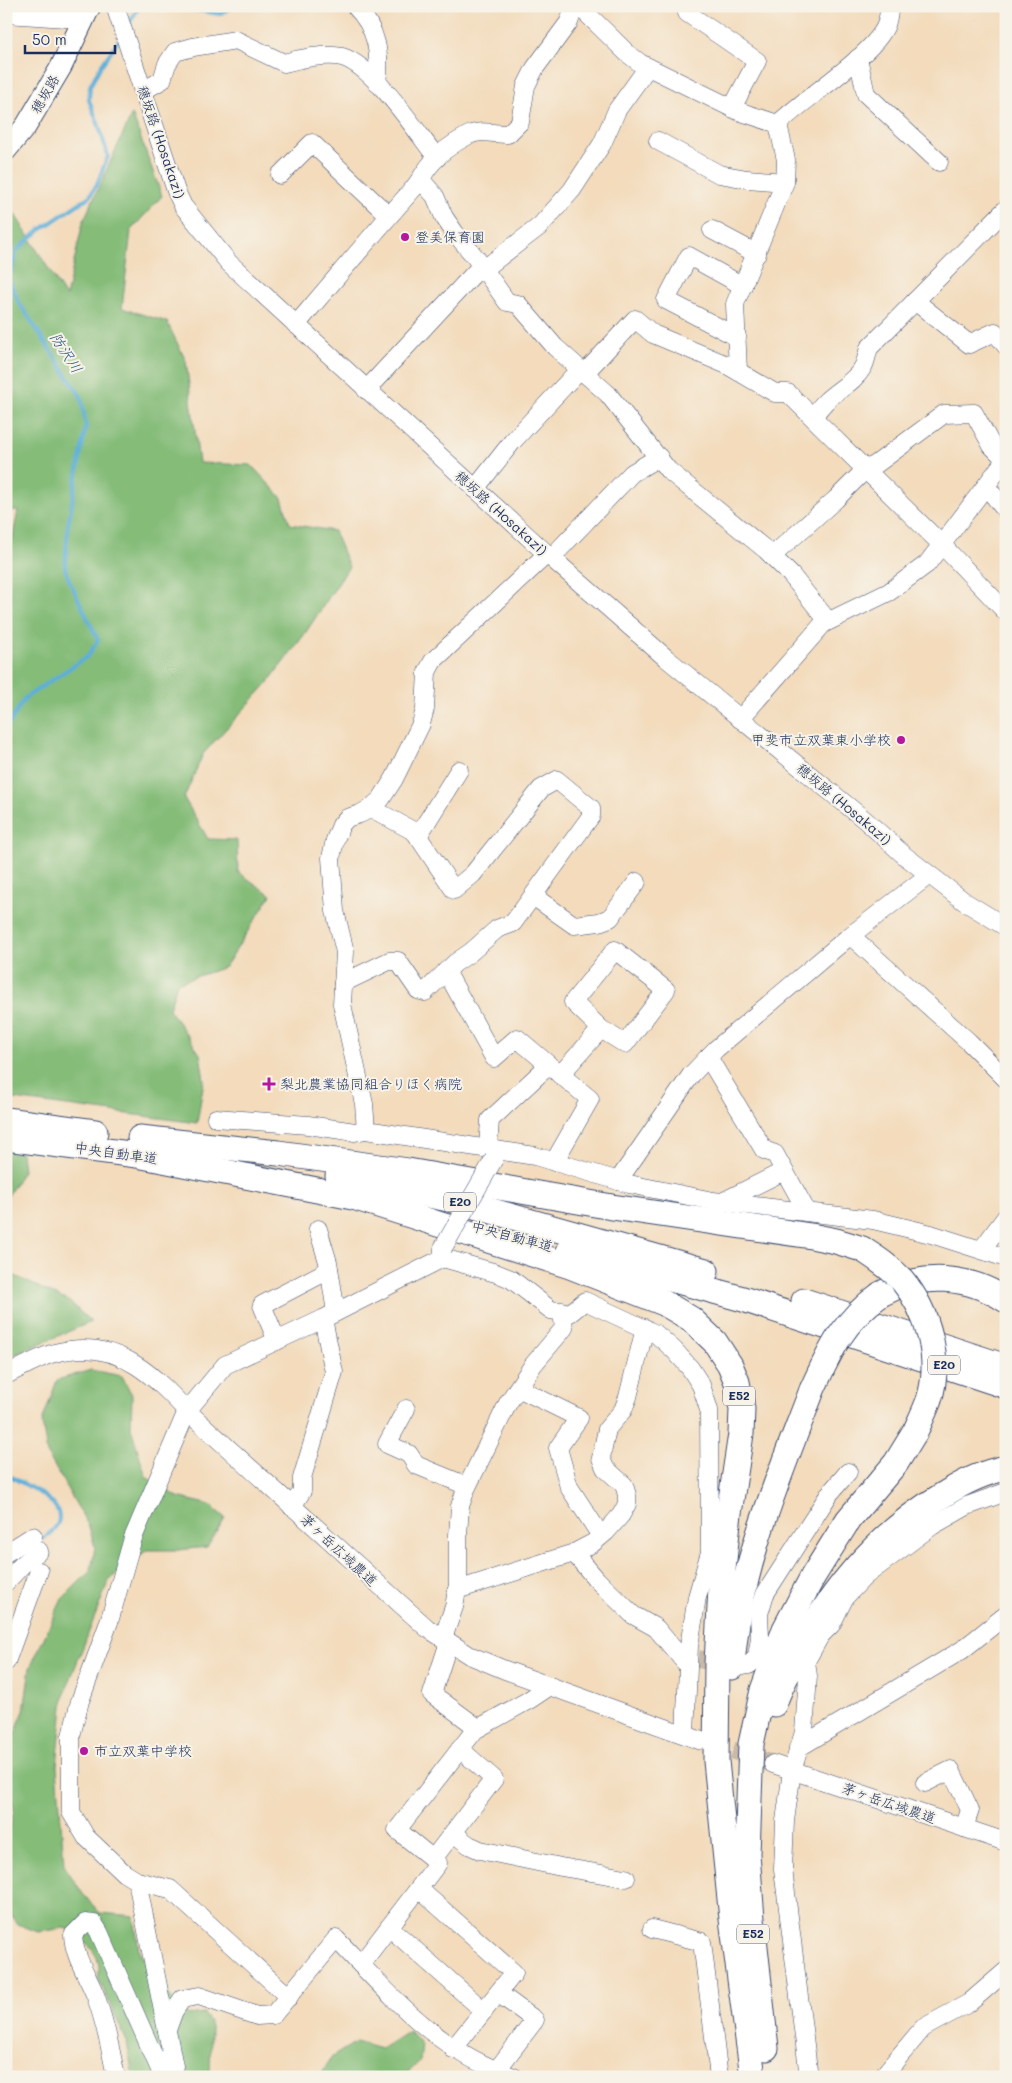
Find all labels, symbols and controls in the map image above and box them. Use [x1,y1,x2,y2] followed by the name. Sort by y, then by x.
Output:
[25,22,115,54] scale bar
[32,29,67,49] text: 50 m
[26,71,63,117] street label: 穂坂路
[133,83,190,201] street label: 穂坂路 (Hosakazi)
[415,227,485,246] place label: 登美保育園
[399,231,411,243] marker: 登美保育園
[46,328,87,377] water label: 防沢川
[451,466,552,559] street label: 穂坂路 (Hosakazi)
[751,730,891,749] place label: 甲斐市立双葉東小学校
[895,734,907,746] marker: 甲斐市立双葉東小学校
[793,758,896,849] street label: 穂坂路 (Hosakazi)
[280,1074,462,1093] place label: 梨北農業協同組合りほく病院
[262,1077,276,1091] marker: 梨北農業協同組合りほく病院
[73,1137,159,1168] street label: 中央自動車道
[444,1192,476,1212] road number: E20
[469,1215,555,1256] street label: 中央自動車道
[928,1356,960,1374] road number: E20
[723,1386,755,1405] road number: E52
[297,1509,382,1590] street label: 茅ヶ岳広域農道
[94,1741,192,1760] place label: 市立双葉中学校
[78,1745,90,1757] marker: 市立双葉中学校
[840,1778,939,1827] street label: 茅ヶ岳広域農道
[737,1925,769,1944] road number: E52

